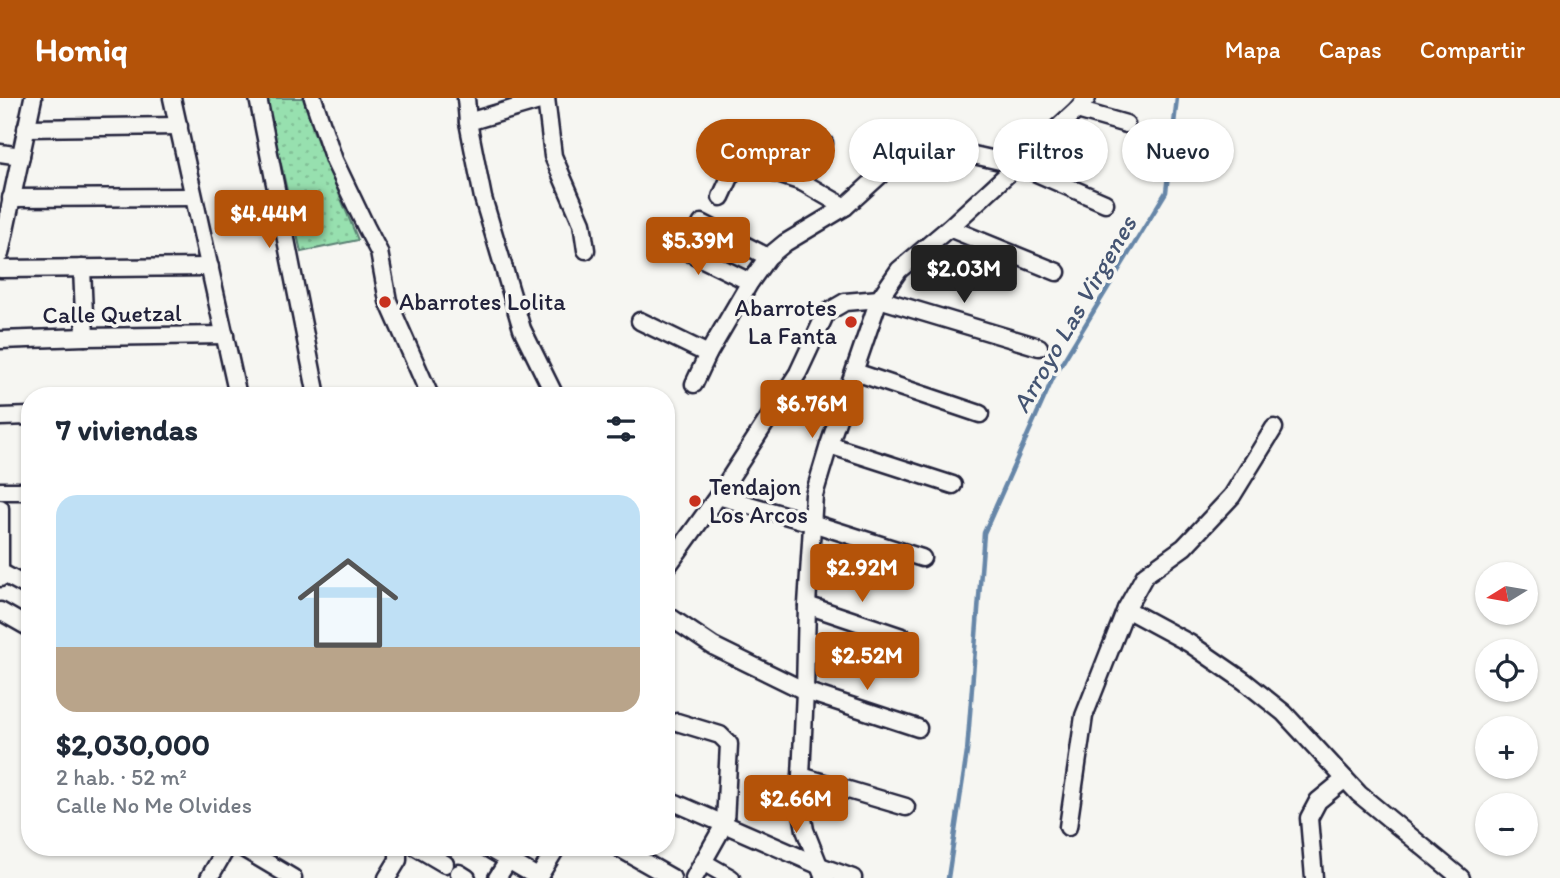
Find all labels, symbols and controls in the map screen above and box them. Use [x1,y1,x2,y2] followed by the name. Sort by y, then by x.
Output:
[35,30,128,69] text: Homiq
[1225,35,1281,64] text: Mapa
[1319,35,1382,64] text: Capas
[1420,35,1525,64] text: Compartir
[696,119,835,182] chip: Comprar
[849,119,979,182] chip: Alquilar
[993,119,1108,182] chip: Filtros
[1122,119,1234,182] chip: Nuevo
[212,190,326,250] pin: $4.44M
[231,199,307,227] text: $4.44M
[1005,209,1144,418] water label: Arroyo Las Virgenes
[641,218,755,277] pin: $5.39M
[662,226,734,254] text: $5.39M
[907,246,1021,305] pin: $2.03M
[927,254,1001,282] text: $2.03M
[399,287,566,316] place label: Abarrotes Lolita
[735,293,838,350] place label: Abarrotes La Fanta
[377,294,393,310] marker: Abarrotes Lolita
[42,298,182,329] street label: Calle Quetzal
[843,314,859,330] marker: Abarrotes La Fanta
[755,380,869,440] pin: $6.76M
[776,389,848,417] text: $6.76M
[602,410,640,448] icon: filters
[56,411,198,448] text: 7 viviendas
[709,472,808,529] place label: Tendajon Los Arcos
[687,493,703,509] marker: Tendajon Los Arcos
[285,540,411,666] icon: home
[805,545,919,604] pin: $2.92M
[826,553,898,581] text: $2.92M
[1475,562,1538,625] north arrow
[1475,562,1538,856] map controls
[810,632,924,692] pin: $2.52M
[1475,639,1538,702] button: locate
[831,641,903,669] text: $2.52M
[1475,716,1538,779] button: +
[56,726,210,763] text: $2,030,000
[56,763,187,791] text: 2 hab. · 52 m²
[739,776,853,835] pin: $2.66M
[760,784,832,812] text: $2.66M
[56,791,252,819] text: Calle No Me Olvides
[1475,793,1538,856] button: −

